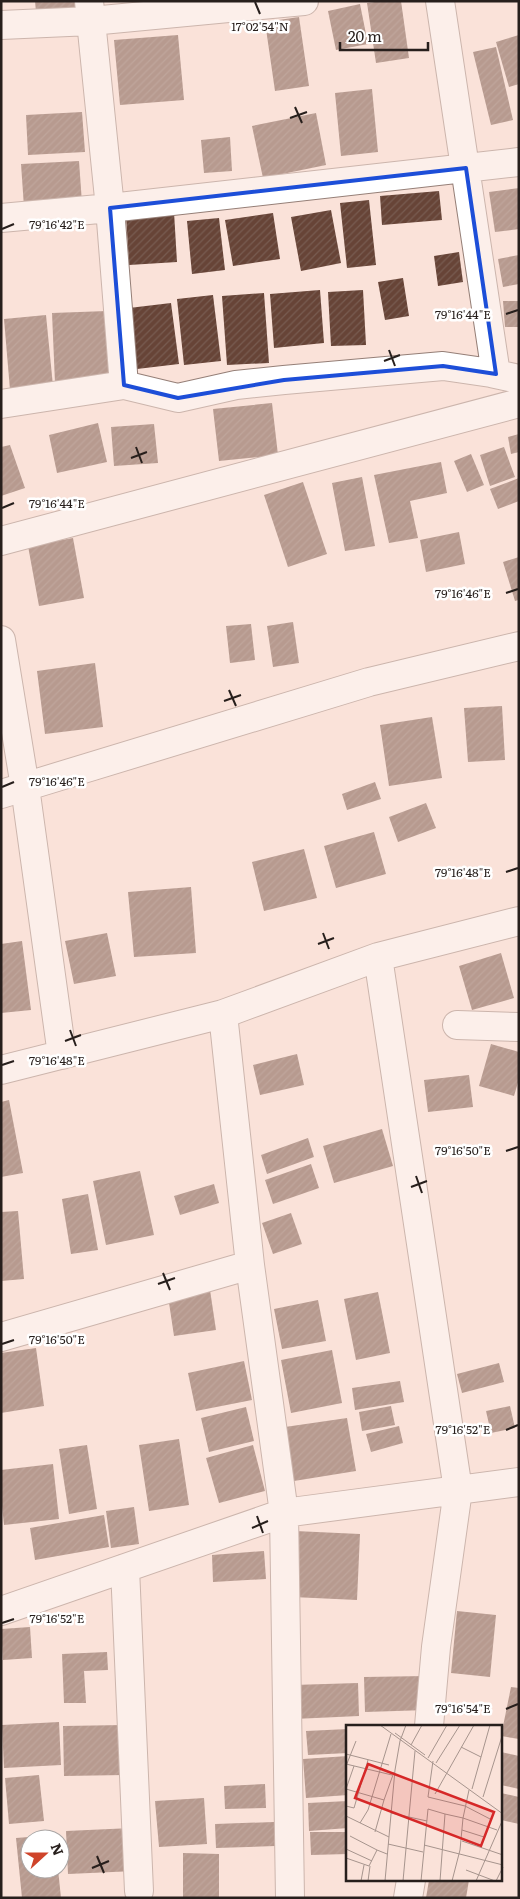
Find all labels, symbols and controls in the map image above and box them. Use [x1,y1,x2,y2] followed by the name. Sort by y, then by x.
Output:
[231,17,289,35] text: 17°02'54"N
[340,20,428,52] scale bar
[348,24,382,47] text: 20 m
[29,215,85,233] text: 79°16'42"E
[435,305,491,323] text: 79°16'44"E
[29,494,85,512] text: 79°16'44"E
[435,584,491,602] text: 79°16'46"E
[29,772,85,790] text: 79°16'46"E
[435,863,491,881] text: 79°16'48"E
[29,1051,85,1069] text: 79°16'48"E
[435,1141,491,1159] text: 79°16'50"E
[29,1330,85,1348] text: 79°16'50"E
[436,1420,491,1438] text: 79°16'52"E
[30,1609,85,1627] text: 79°16'52"E
[435,1699,491,1717] text: 79°16'54"E
[346,1725,502,1882] inset map
[20,1829,70,1879] north arrow
[47,1840,70,1858] text: N

